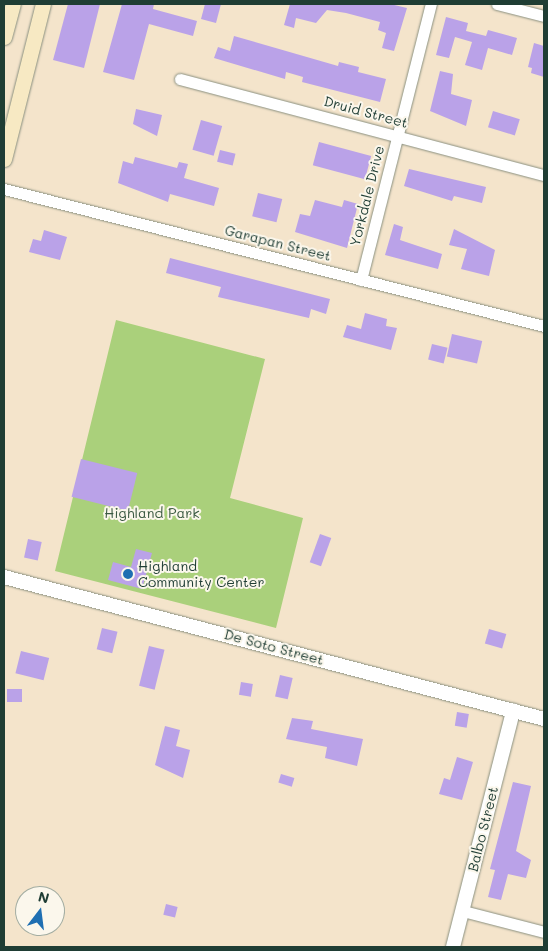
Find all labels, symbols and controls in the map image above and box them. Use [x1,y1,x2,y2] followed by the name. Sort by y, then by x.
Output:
[322,93,410,131] street label: Druid Street
[346,144,388,248] street label: Yorkdale Drive
[223,222,333,264] street label: Garapan Street
[104,505,200,521] park label: Highland Park
[138,558,265,590] place label: Highland Community Center
[122,568,134,580] marker: Highland Community Center
[222,626,326,668] street label: De Soto Street
[464,785,502,873] street label: Balbo Street
[15,886,65,936] north arrow
[36,886,51,908] text: N

